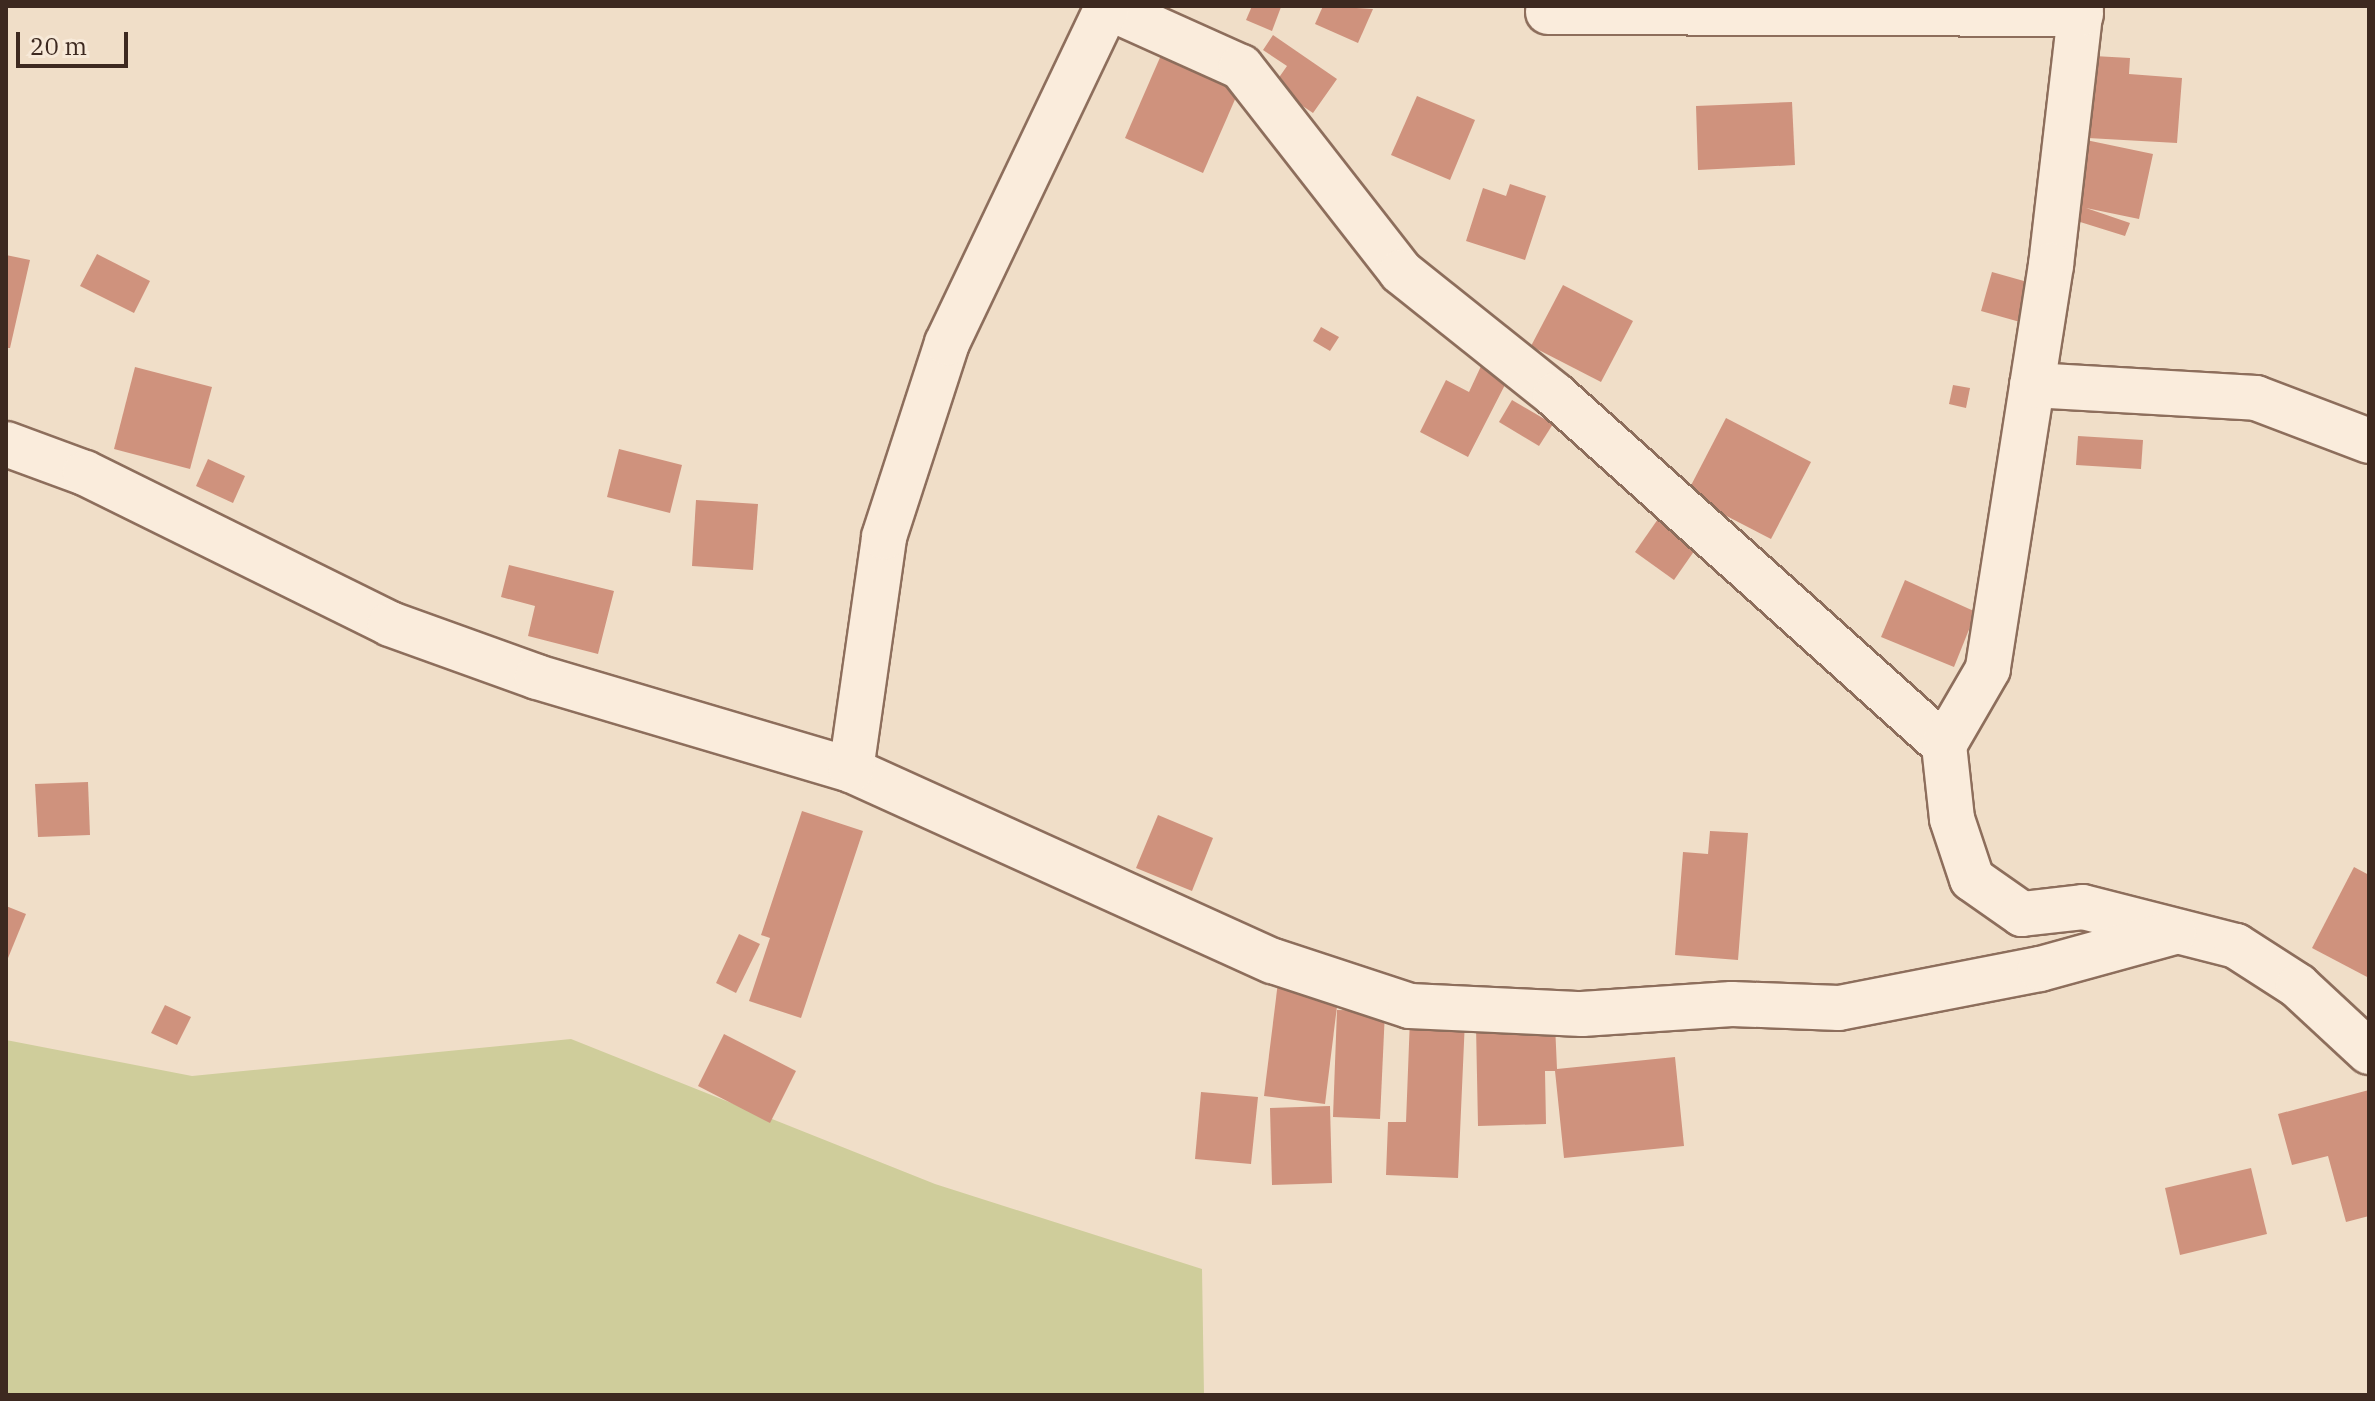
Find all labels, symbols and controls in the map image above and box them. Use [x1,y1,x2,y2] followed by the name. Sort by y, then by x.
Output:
[20,16,132,66] scale bar
[30,30,87,62] text: 20 m

